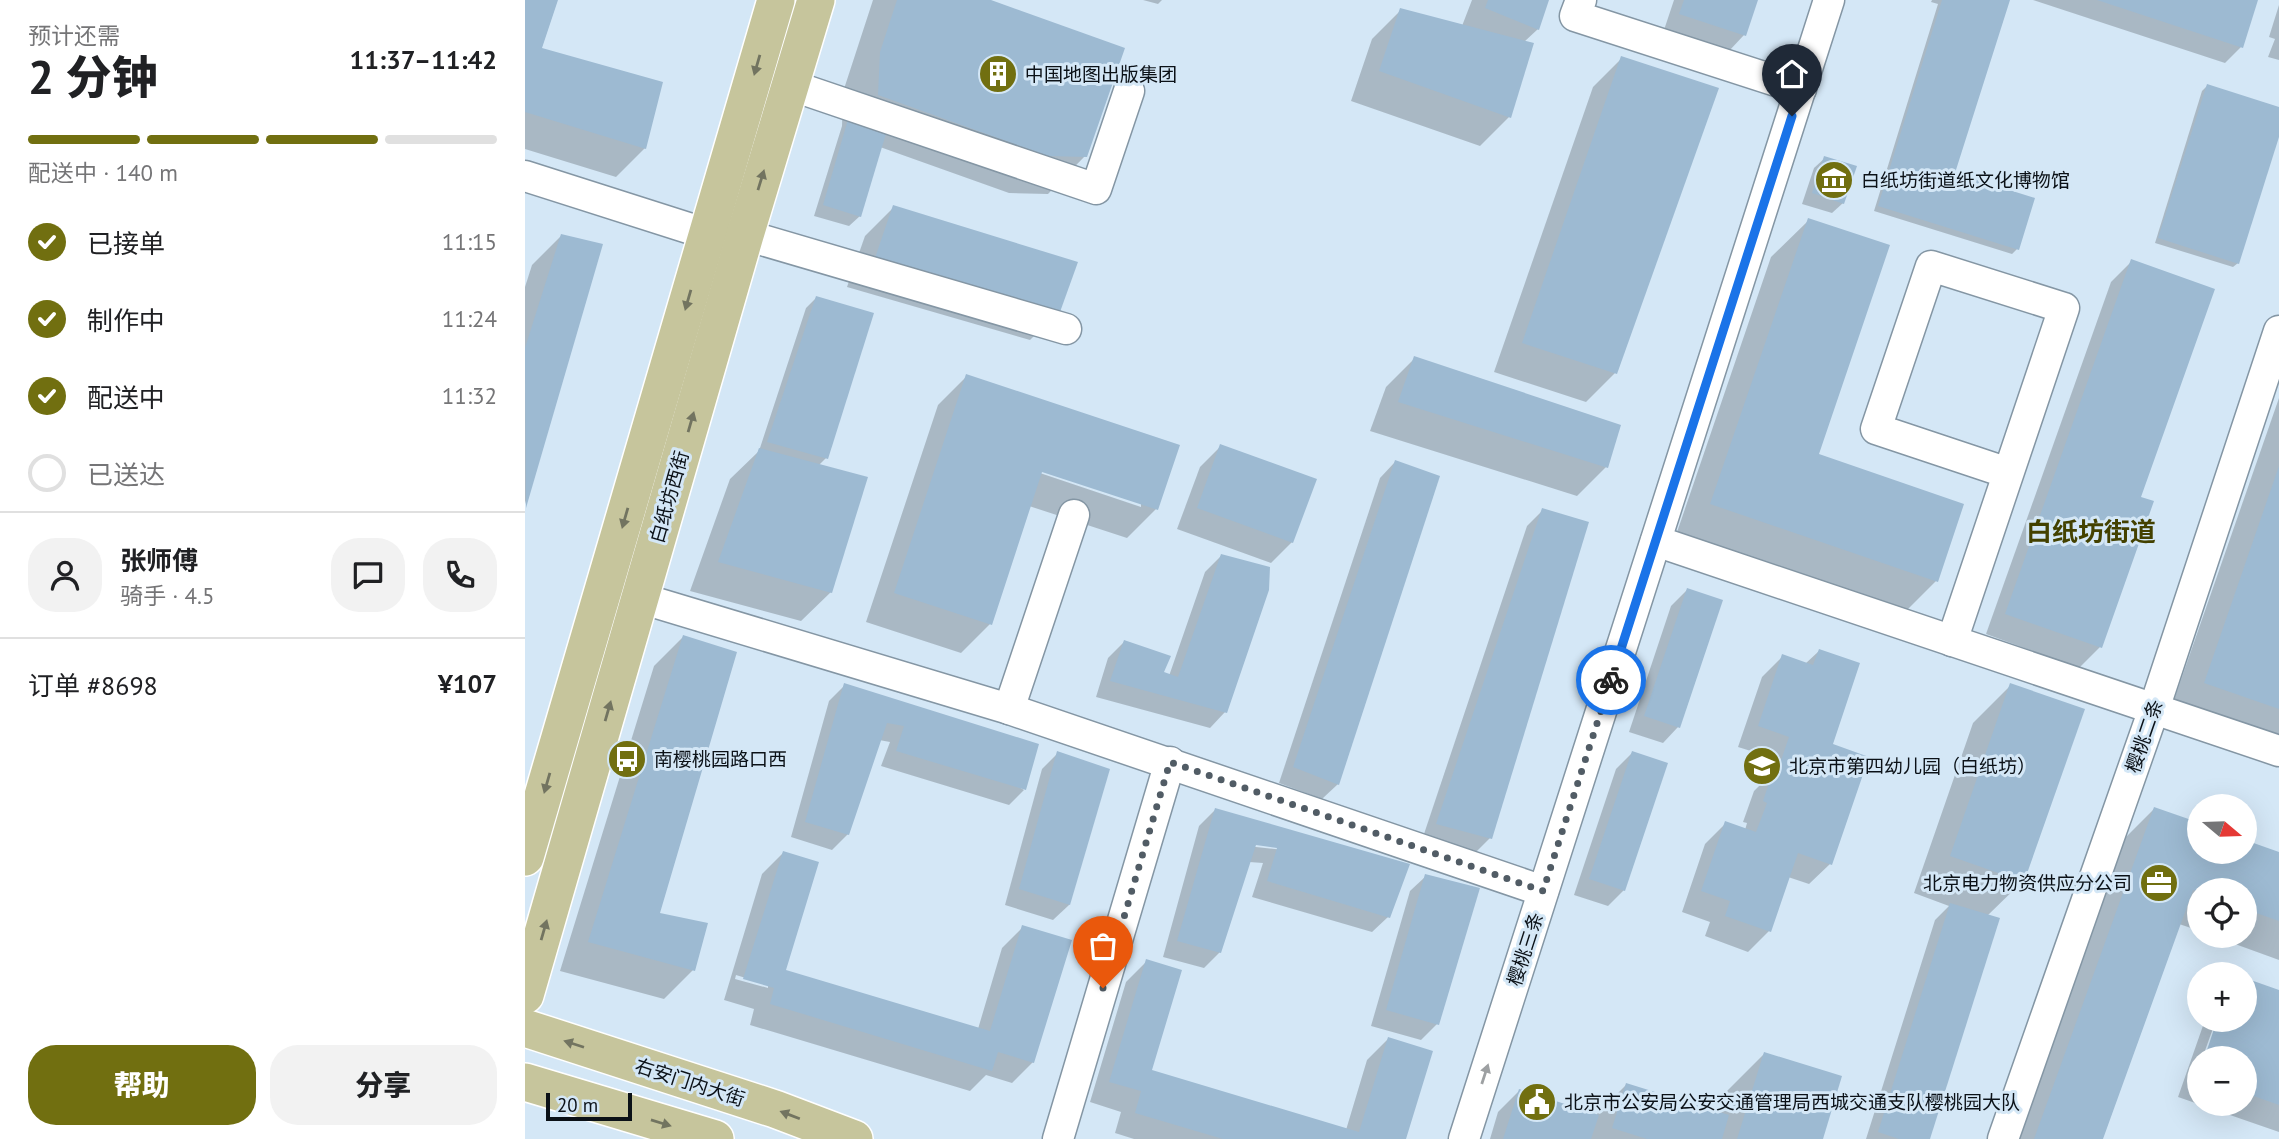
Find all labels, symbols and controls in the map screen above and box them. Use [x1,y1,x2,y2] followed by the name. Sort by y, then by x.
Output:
[28,21,120,50] text: 预计还需
[350,43,497,76] text: 11:37–11:42
[1762,44,1822,116] pin
[28,47,158,107] text: 2 分钟
[977,53,1019,95] building icon: 中国地图出版集团
[751,55,761,76] one-way arrow
[1773,55,1811,93] icon: home
[1025,62,1177,86] place label: 中国地图出版集团
[28,158,178,187] text: 配送中 · 140 m
[1813,159,1855,201] museum icon: 白纸坊街道纸文化博物馆
[1861,168,2070,192] place label: 白纸坊街道纸文化博物馆
[757,169,767,190] one-way arrow
[28,223,66,261] icon: check
[87,227,165,260] text: 已接单
[442,227,497,256] text: 11:15
[683,290,693,311] one-way arrow
[28,300,66,338] icon: check
[87,304,165,337] text: 制作中
[442,304,497,333] text: 11:24
[28,377,66,415] icon: check
[87,381,165,414] text: 配送中
[442,381,497,410] text: 11:32
[686,411,697,433] one-way arrow
[644,448,694,546] street label: 白纸坊西街
[87,458,165,491] text: 已送达
[620,508,630,529] one-way arrow
[2026,515,2156,548] district label: 白纸坊街道
[28,538,102,612] button: person
[331,538,405,612] button: chat
[423,538,497,612] button: phone
[120,544,198,577] text: 张师傅
[120,581,214,610] text: 骑手 · 4.5
[1576,645,1646,715] courier
[1592,661,1630,699] icon: bike
[438,667,497,700] text: ¥107
[28,669,158,702] text: 订单 #8698
[2120,696,2168,776] street label: 樱桃二条
[603,700,614,722] one-way arrow
[606,738,648,780] bus stop icon: 南樱桃园路口西
[1741,745,1783,787] school or university icon: 北京市第四幼儿园（白纸坊）
[654,747,787,771] place label: 南樱桃园路口西
[1789,754,2036,778] place label: 北京市第四幼儿园（白纸坊）
[541,773,551,794] one-way arrow
[2187,794,2257,864] north arrow
[2187,794,2257,1116] map controls
[2138,862,2180,904] office icon: 北京电力物资供应分公司
[1923,871,2132,895] place label: 北京电力物资供应分公司
[2187,878,2257,948] button: locate
[1502,909,1548,989] street label: 樱桃三条
[1073,916,1133,988] pin
[540,919,550,940] one-way arrow
[1084,927,1122,965] icon: bag
[2187,962,2257,1032] button: +
[563,1038,584,1049] one-way arrow
[28,1045,256,1125] button: 帮助
[270,1045,497,1125] button: 分享
[2187,1046,2257,1116] button: −
[632,1053,748,1111] street label: 右安门内大街
[1480,1063,1490,1084] one-way arrow
[1516,1081,1558,1123] public building icon: 北京市公安局公安交通管理局西城交通支队樱桃园大队
[546,1090,632,1122] scale bar
[1564,1090,2020,1114] place label: 北京市公安局公安交通管理局西城交通支队樱桃园大队
[557,1093,598,1117] text: 20 m
[780,1109,801,1120] one-way arrow
[651,1118,672,1128] one-way arrow

